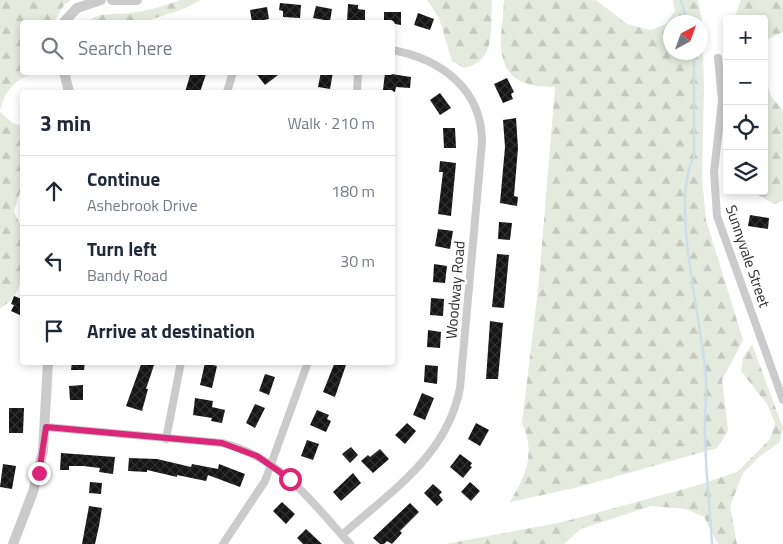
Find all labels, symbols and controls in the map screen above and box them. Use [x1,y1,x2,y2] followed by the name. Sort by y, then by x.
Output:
[663,15,708,60] north arrow
[723,15,768,195] map controls
[723,15,768,60] button: +
[20,20,395,75] search box
[78,33,172,62] text: Search here
[38,34,66,62] icon: search
[723,60,768,105] button: −
[723,105,768,150] button: locate
[40,107,91,139] text: 3 min
[287,111,375,135] text: Walk · 210 m
[723,150,768,195] button: layers
[87,164,160,193] text: Continue
[40,177,68,205] icon: ahead
[331,179,375,203] text: 180 m
[87,193,198,217] text: Ashebrook Drive
[720,202,777,311] street label: Sunnyvale Street
[87,234,157,263] text: Turn left
[439,240,471,340] street label: Woodway Road
[40,247,68,275] icon: left
[340,249,375,273] text: 30 m
[87,263,168,287] text: Bandy Road
[87,316,255,345] text: Arrive at destination
[40,317,68,345] icon: arrive
[28,462,51,485] route end
[279,468,302,491] route start

